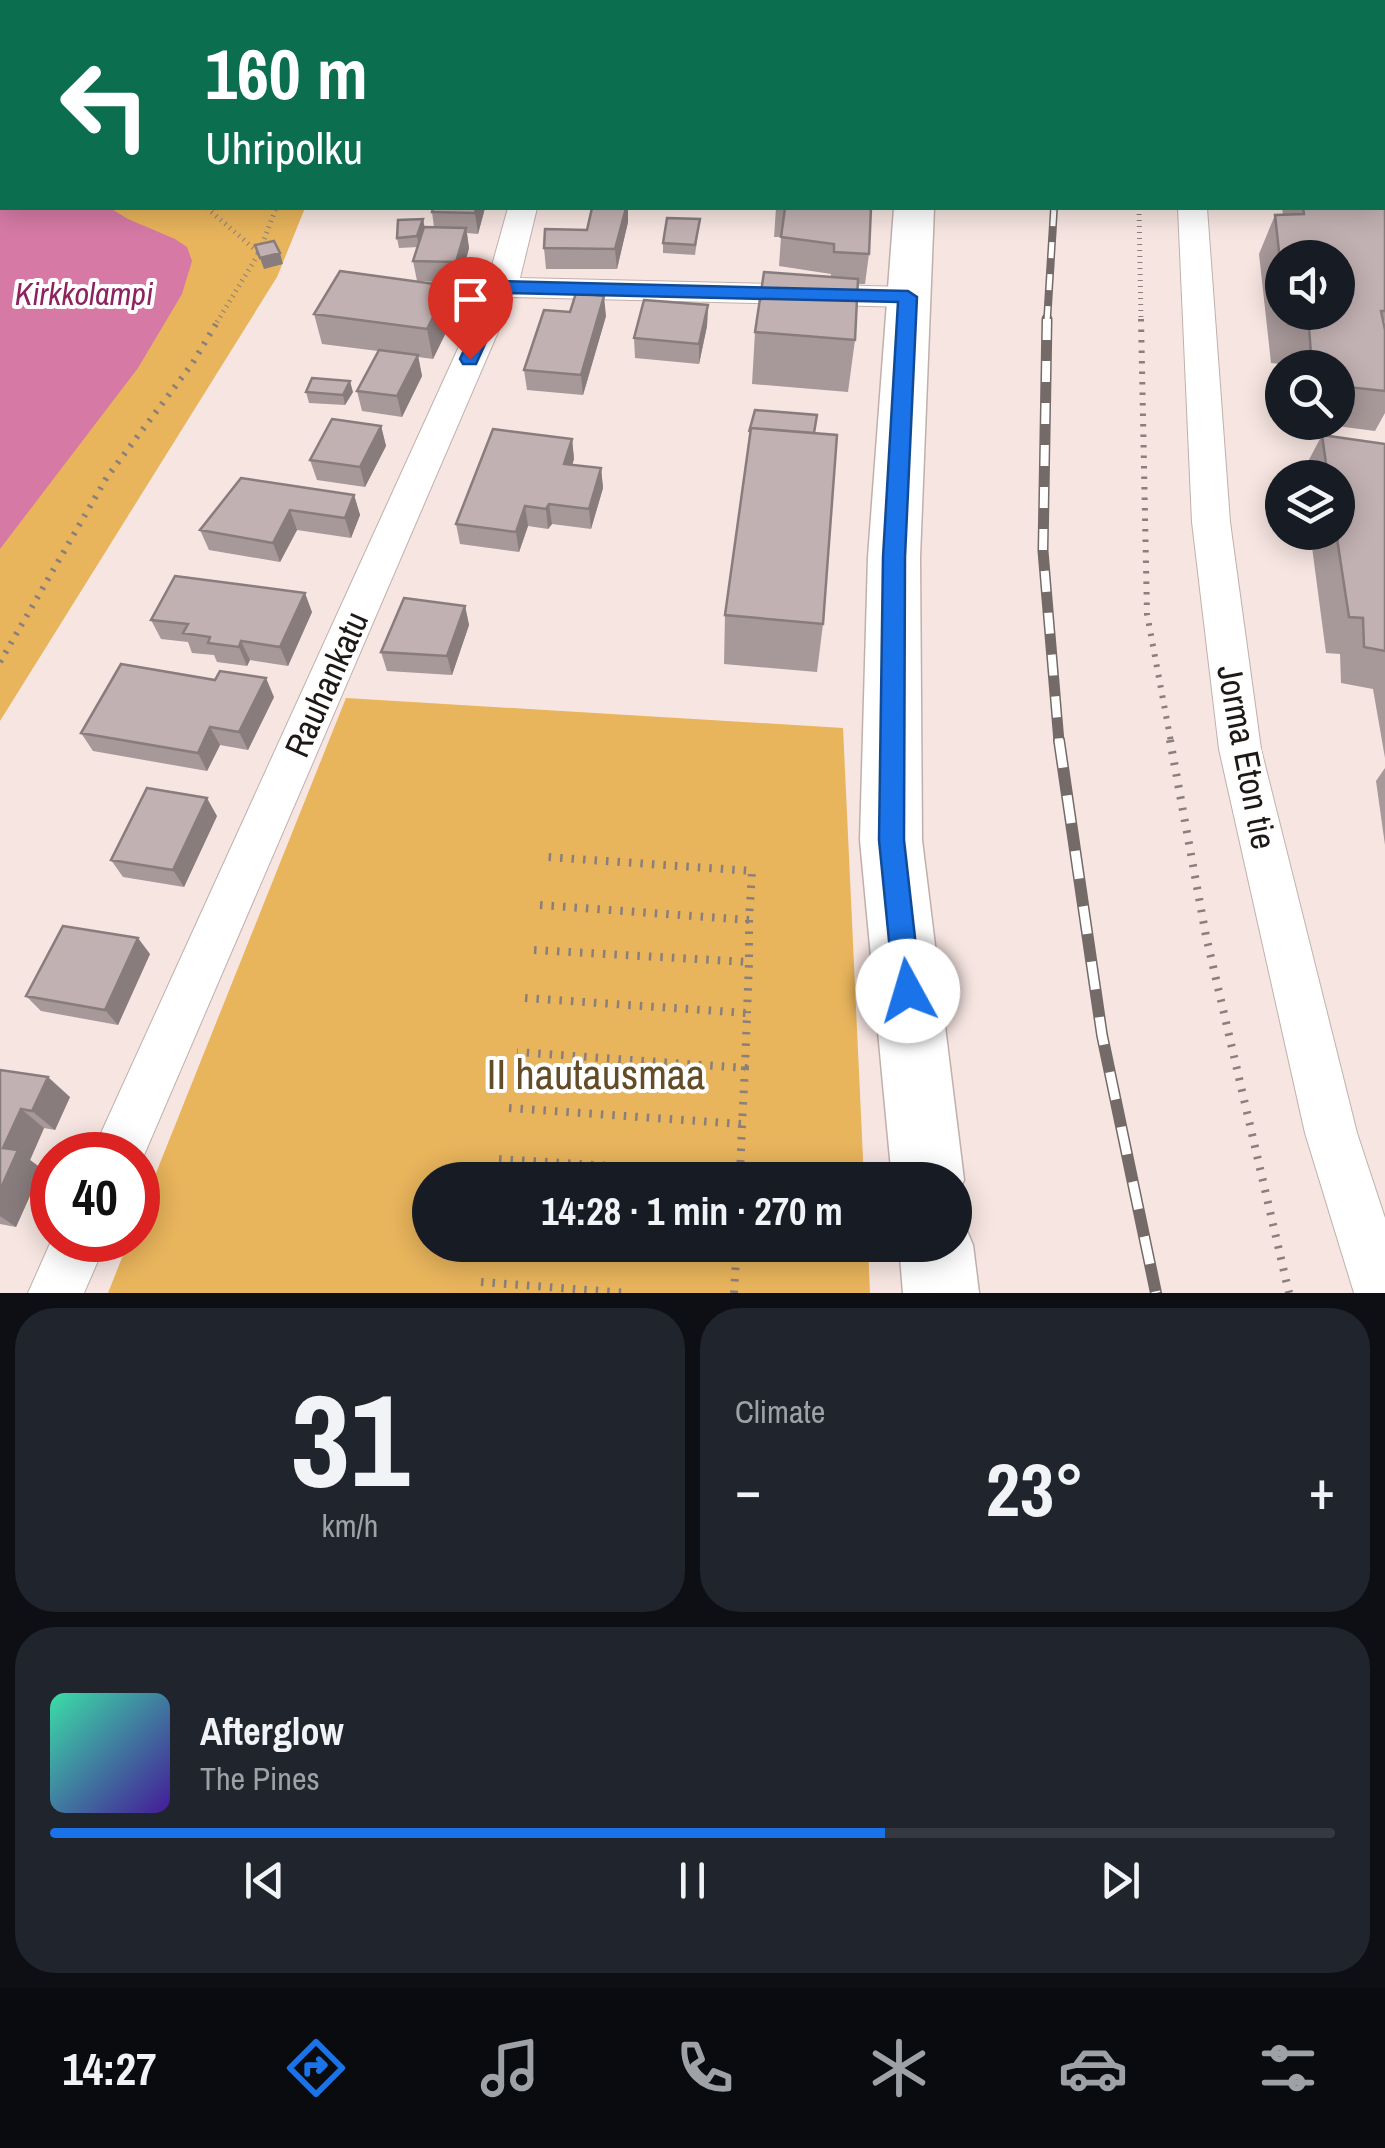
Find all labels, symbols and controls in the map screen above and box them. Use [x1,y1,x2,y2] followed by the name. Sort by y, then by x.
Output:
[205,27,368,121] text: 160 m
[40,40,170,170] icon: left
[205,117,363,178] text: Uhripolku
[1265,240,1355,550] map controls
[1265,240,1355,330] button: sound
[428,257,513,360] pin
[15,272,154,315] water label: Kirkkolampi
[443,272,498,327] icon: arrive
[1265,350,1355,440] button: search
[1265,460,1355,550] button: layers
[273,604,379,764] street label: Rauhankatu
[1206,661,1288,853] street label: Jorma Eton tie
[856,939,960,1043] position arrow
[487,1046,705,1102] park label: II hautausmaa
[30,1132,160,1262] speed limit sign: 40
[541,1186,843,1237] text: 14:28 · 1 min · 270 m
[291,1351,409,1527] text: 31
[735,1390,825,1433] text: Climate
[986,1438,1084,1539] text: 23°
[735,1452,761,1526] text: −
[1309,1452,1335,1526] text: +
[322,1504,378,1547] text: km/h
[200,1706,344,1757] text: Afterglow
[200,1757,320,1800] text: The Pines
[237,1853,292,1908] icon: previous
[665,1853,720,1908] icon: pause
[1093,1853,1148,1908] icon: next
[281,2033,351,2103] icon: directions
[475,2033,545,2103] icon: music
[670,2033,740,2103] icon: phone
[864,2033,934,2103] icon: climate
[1058,2033,1128,2103] icon: car
[1253,2033,1323,2103] icon: filters
[62,2038,157,2099] text: 14:27

